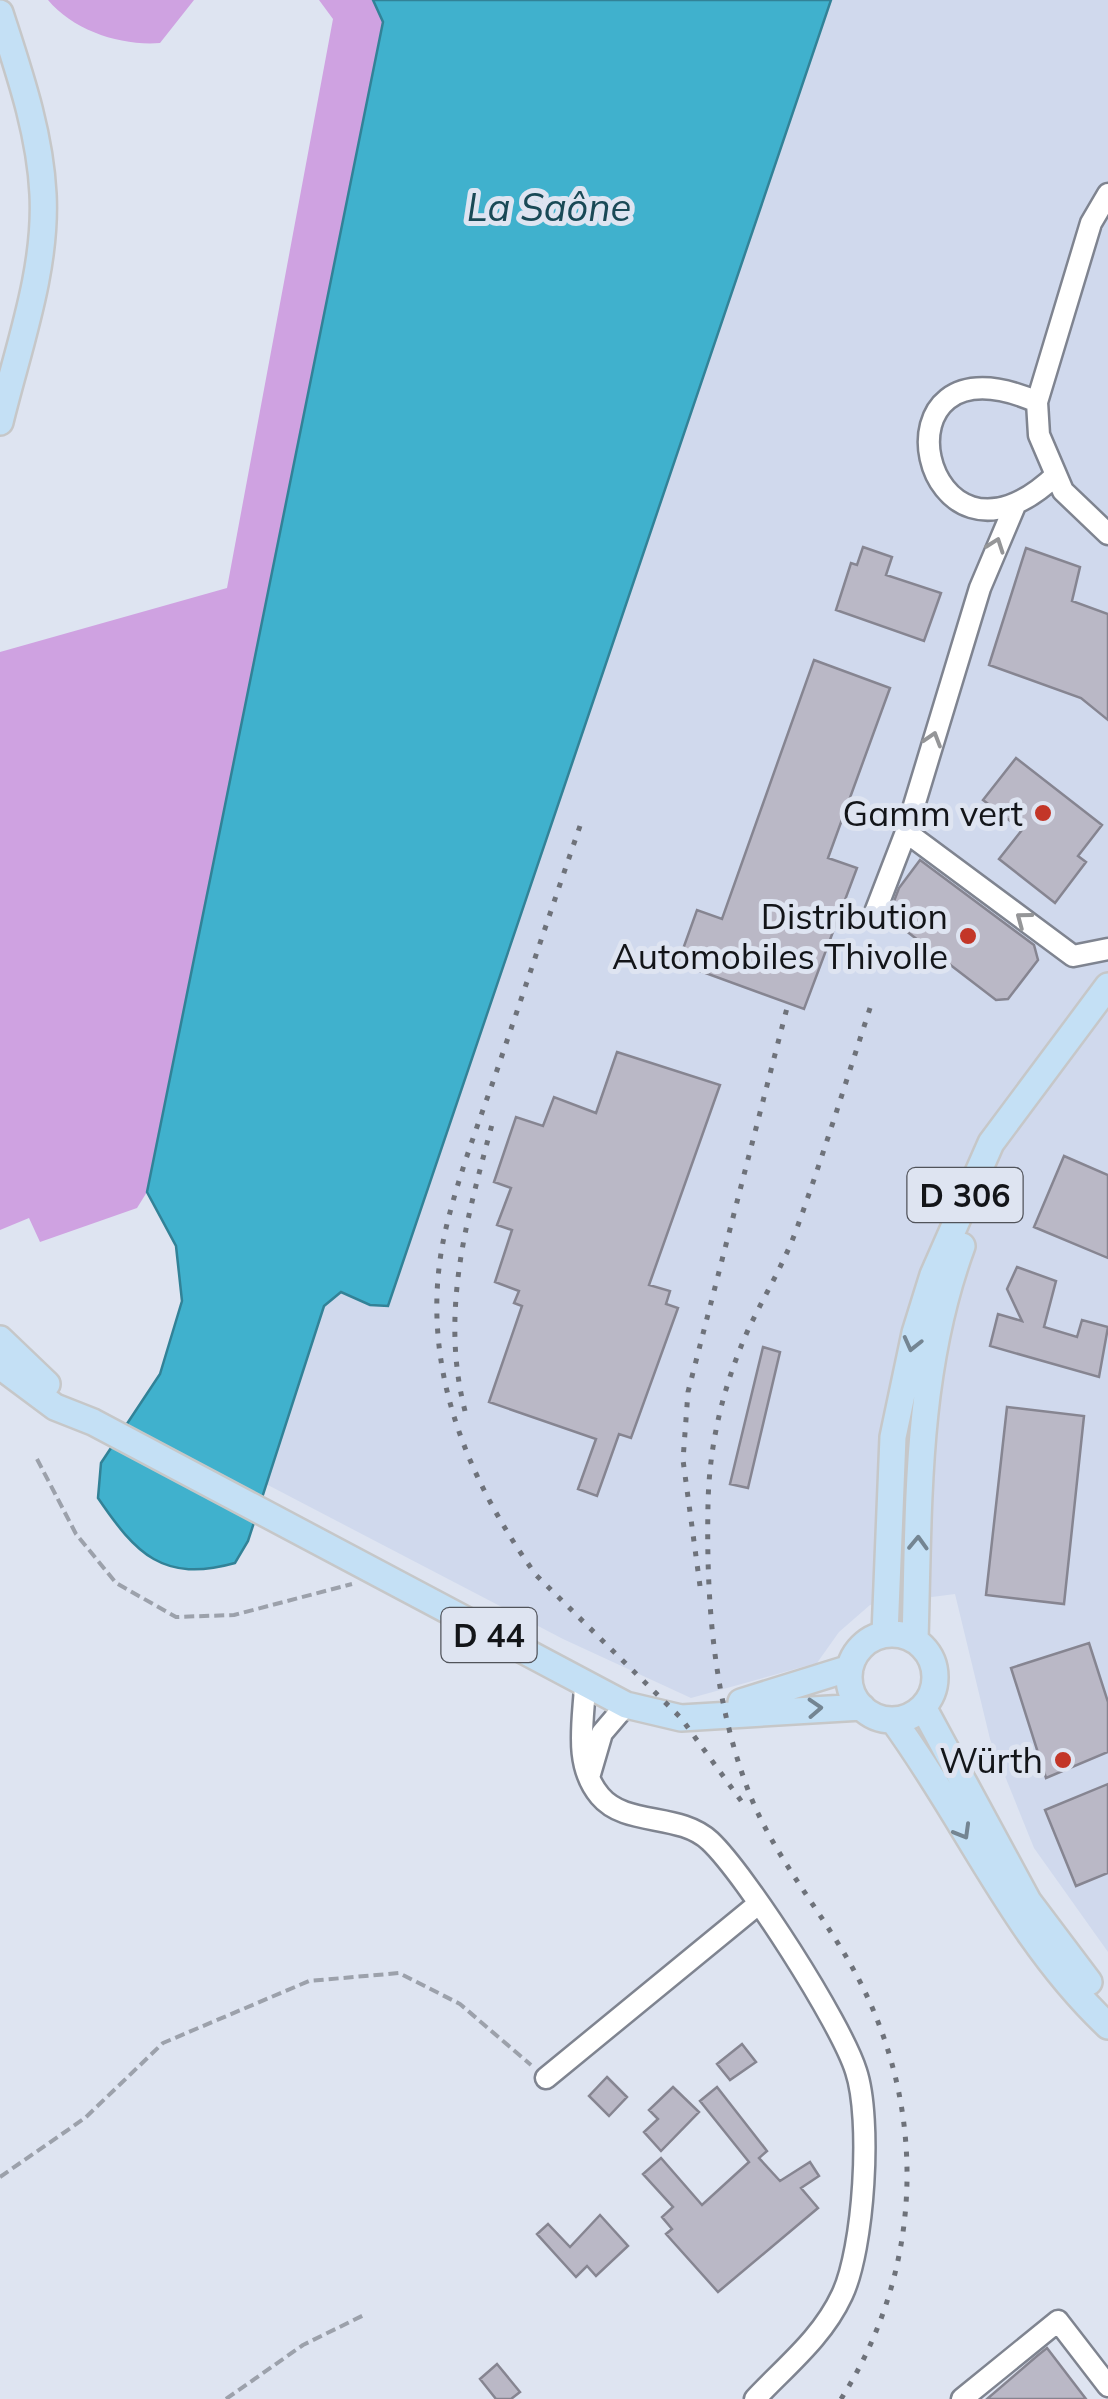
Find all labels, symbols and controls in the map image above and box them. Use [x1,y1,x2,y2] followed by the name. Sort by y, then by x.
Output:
[467,183,631,231] water label: La Saône
[984,537,1004,555] one-way arrow
[921,731,942,748] one-way arrow
[843,791,1023,835] place label: Gamm vert
[1032,802,1054,824] marker: Gamm vert
[612,894,948,978] place label: Distribution Automobiles Thivolle
[1016,914,1034,931] one-way arrow
[957,925,979,947] marker: Distribution Automobiles Thivolle
[908,1168,1022,1222] road number: D 306
[903,1335,924,1352] one-way arrow
[907,1534,928,1550] one-way arrow
[442,1608,536,1662] road number: D 44
[808,1698,824,1719] one-way arrow
[939,1738,1043,1782] place label: Würth
[1052,1749,1074,1771] marker: Würth
[951,1821,970,1839] one-way arrow

